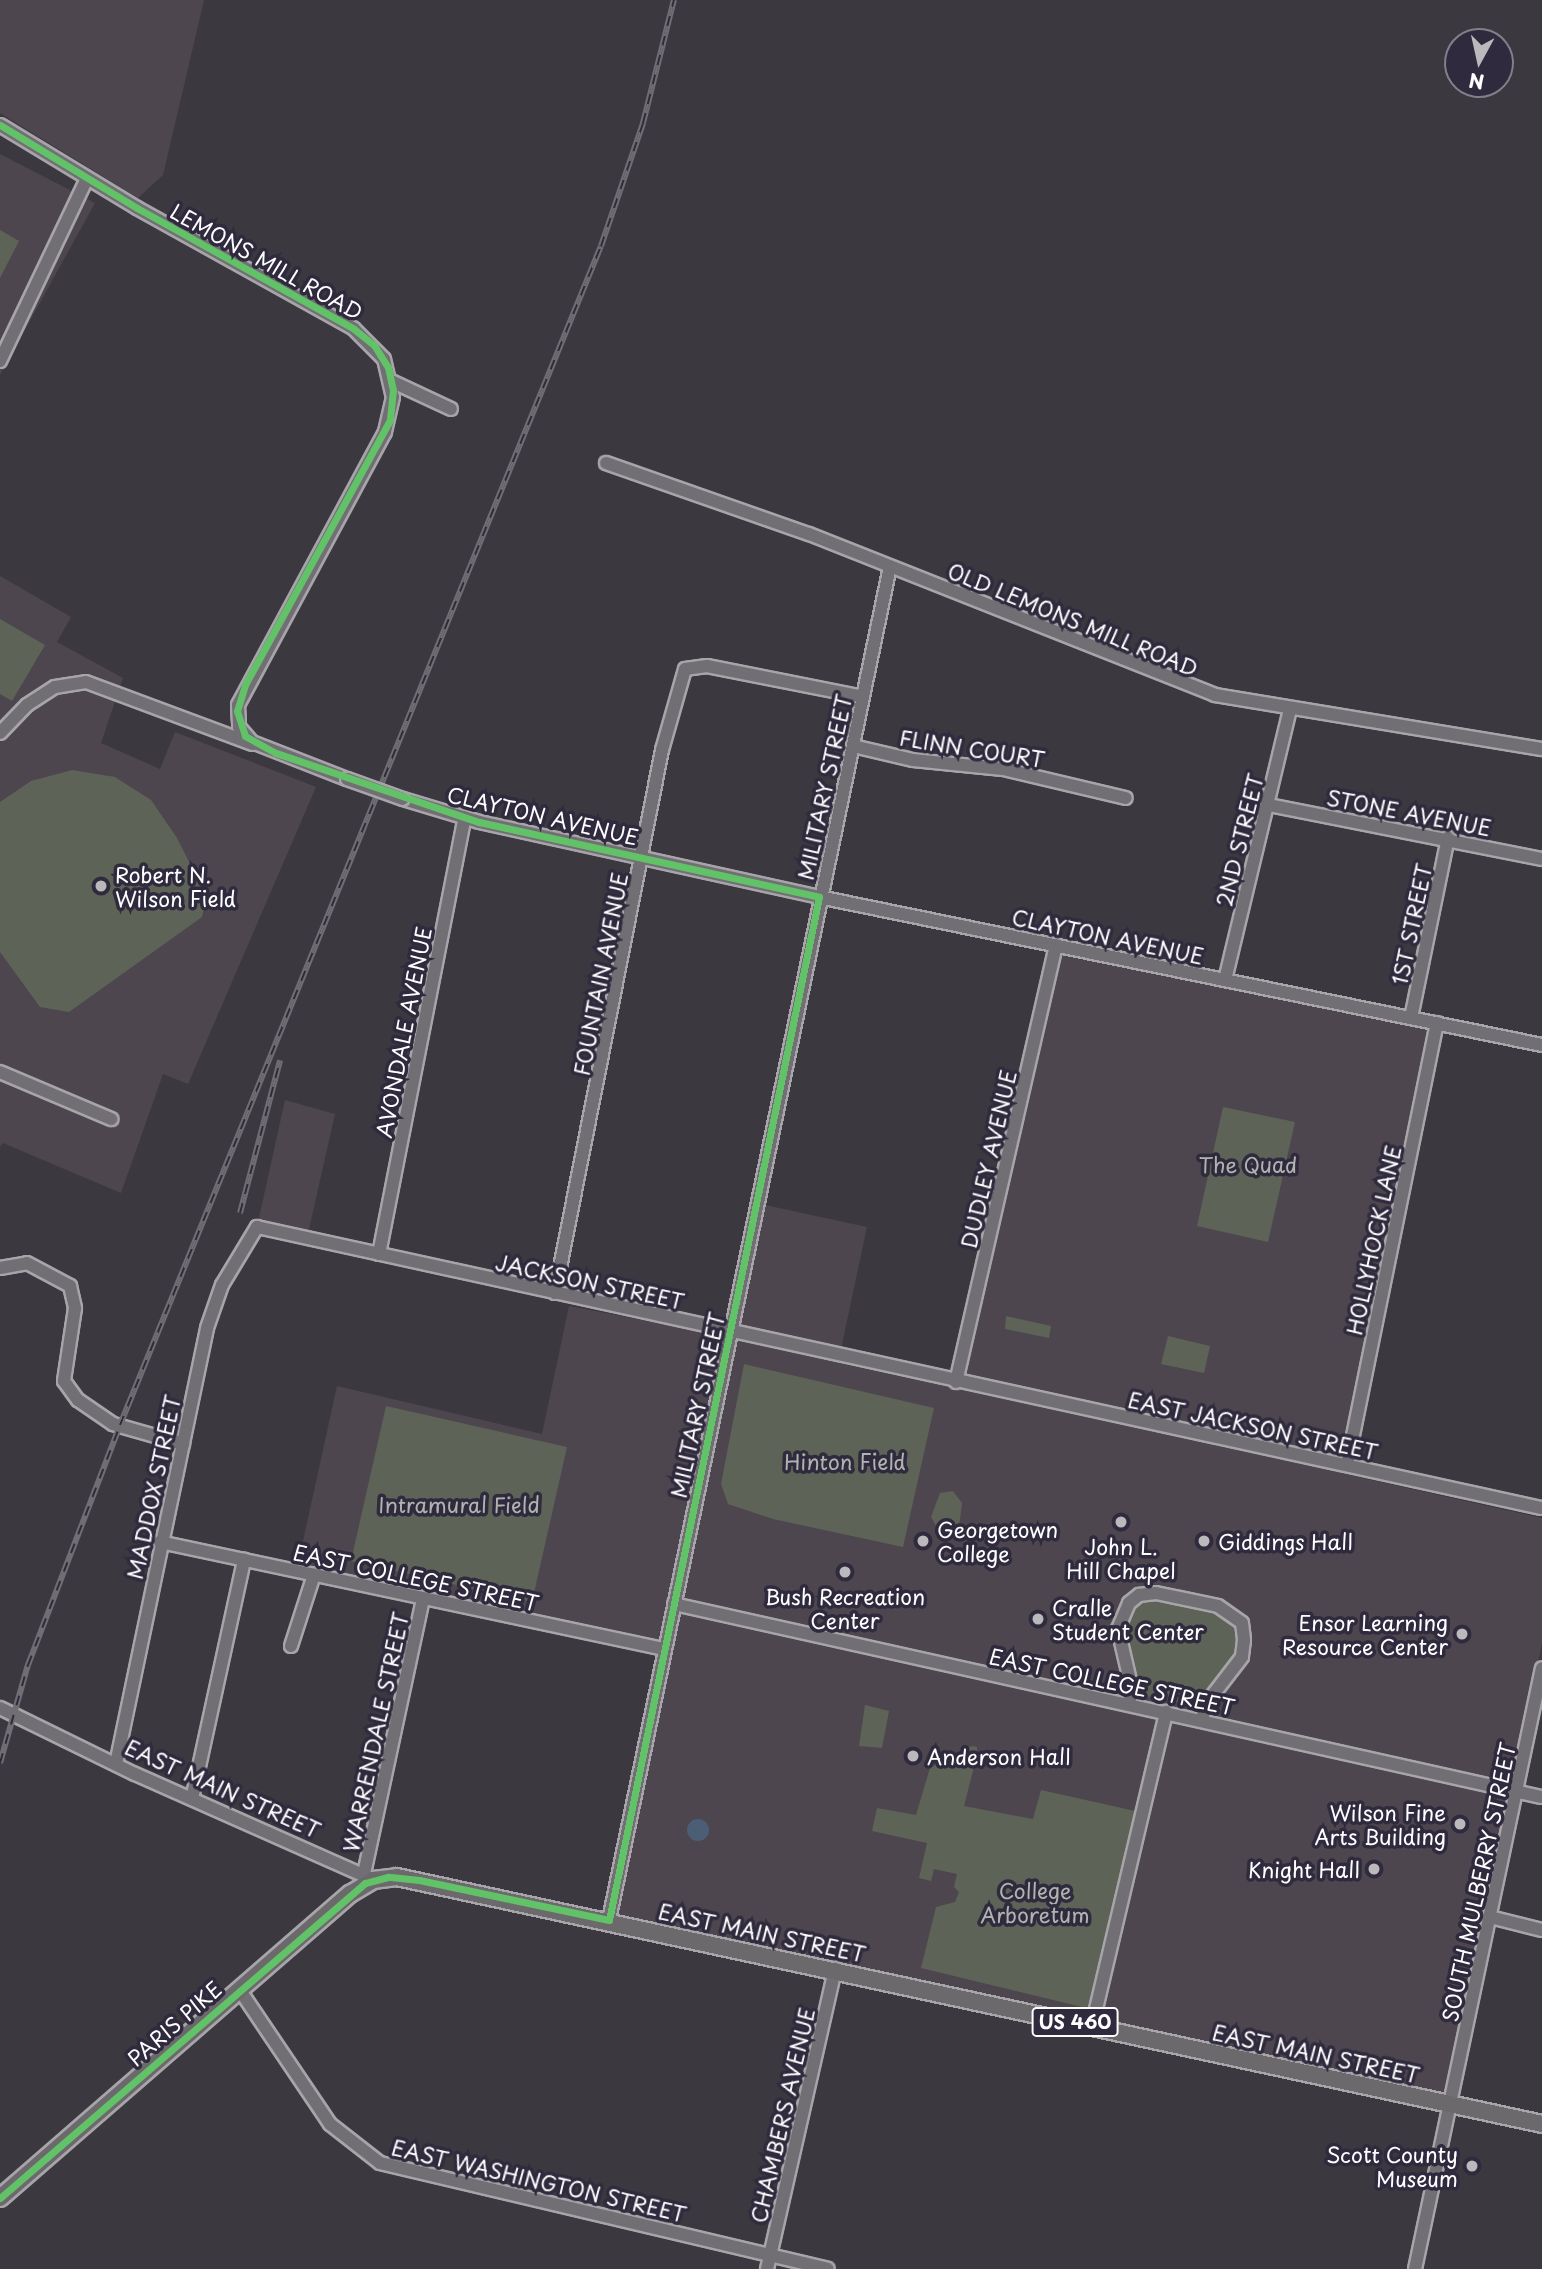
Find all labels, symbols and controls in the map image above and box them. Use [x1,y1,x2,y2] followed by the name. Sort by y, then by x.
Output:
[1444,28,1514,98] north arrow
[1467,67,1486,97] text: N
[165,197,369,325] street label: LEMONS MILL ROAD
[942,556,1204,682] street label: OLD LEMONS MILL ROAD
[792,692,856,882] street label: MILITARY STREET
[897,724,1047,772] street label: FLINN COURT
[1210,770,1268,910] street label: 2ND STREET
[445,781,641,849] street label: CLAYTON AVENUE
[1324,784,1494,840] street label: STONE AVENUE
[1386,860,1436,988] street label: 1ST STREET
[115,861,236,911] place label: Robert N. Wilson Field
[568,870,632,1078] street label: FOUNTAIN AVENUE
[93,878,109,894] marker: Robert N. Wilson Field
[1010,903,1206,969] street label: CLAYTON AVENUE
[370,924,436,1140] street label: AVONDALE AVENUE
[955,1067,1021,1251] street label: DUDLEY AVENUE
[1340,1142,1406,1338] street label: HOLLYHOCK LANE
[1198,1151,1298,1177] park label: The Quad
[492,1248,688,1314] street label: JACKSON STREET
[665,1310,729,1500] street label: MILITARY STREET
[1124,1386,1382,1464] street label: EAST JACKSON STREET
[121,1391,185,1583] street label: MADDOX STREET
[784,1448,906,1474] park label: Hinton Field
[377,1491,541,1517] park label: Intramural Field
[1113,1514,1129,1530] marker: John L. Hill Chapel
[937,1516,1058,1566] place label: Georgetown College
[1218,1528,1353,1554] place label: Giddings Hall
[915,1533,931,1549] marker: Georgetown College
[1066,1533,1176,1583] place label: John L. Hill Chapel
[1196,1533,1212,1549] marker: Giddings Hall
[290,1539,542,1615] street label: EAST COLLEGE STREET
[837,1564,853,1580] marker: Bush Recreation Center
[764,1583,926,1633] place label: Bush Recreation Center
[1052,1594,1205,1644] place label: Cralle Student Center
[337,1609,413,1855] street label: WARRENDALE STREET
[1281,1609,1448,1659] place label: Ensor Learning Resource Center
[1030,1611,1046,1627] marker: Cralle Student Center
[1454,1626,1470,1642] marker: Ensor Learning Resource Center
[986,1643,1238,1719] street label: EAST COLLEGE STREET
[121,1733,325,1843] street label: EAST MAIN STREET
[1436,1739,1520,2025] street label: SOUTH MULBERRY STREET
[927,1743,1070,1769] place label: Anderson Hall
[905,1748,921,1764] marker: Anderson Hall
[1314,1799,1446,1849] place label: Wilson Fine Arts Building
[1452,1816,1468,1832] marker: Wilson Fine Arts Building
[1247,1856,1360,1882] place label: Knight Hall
[1366,1861,1382,1877] marker: Knight Hall
[980,1877,1090,1927] park label: College Arboretum
[656,1898,868,1966] street label: EAST MAIN STREET
[121,1975,227,2071] street label: PARIS PIKE
[745,2005,819,2225] street label: CHAMBERS AVENUE
[1031,2006,1119,2038] road number: US 460
[1210,2019,1422,2087] street label: EAST MAIN STREET
[388,2134,690,2226] street label: EAST WASHINGTON STREET
[1325,2141,1458,2191] place label: Scott County Museum
[1464,2158,1480,2174] marker: Scott County Museum

